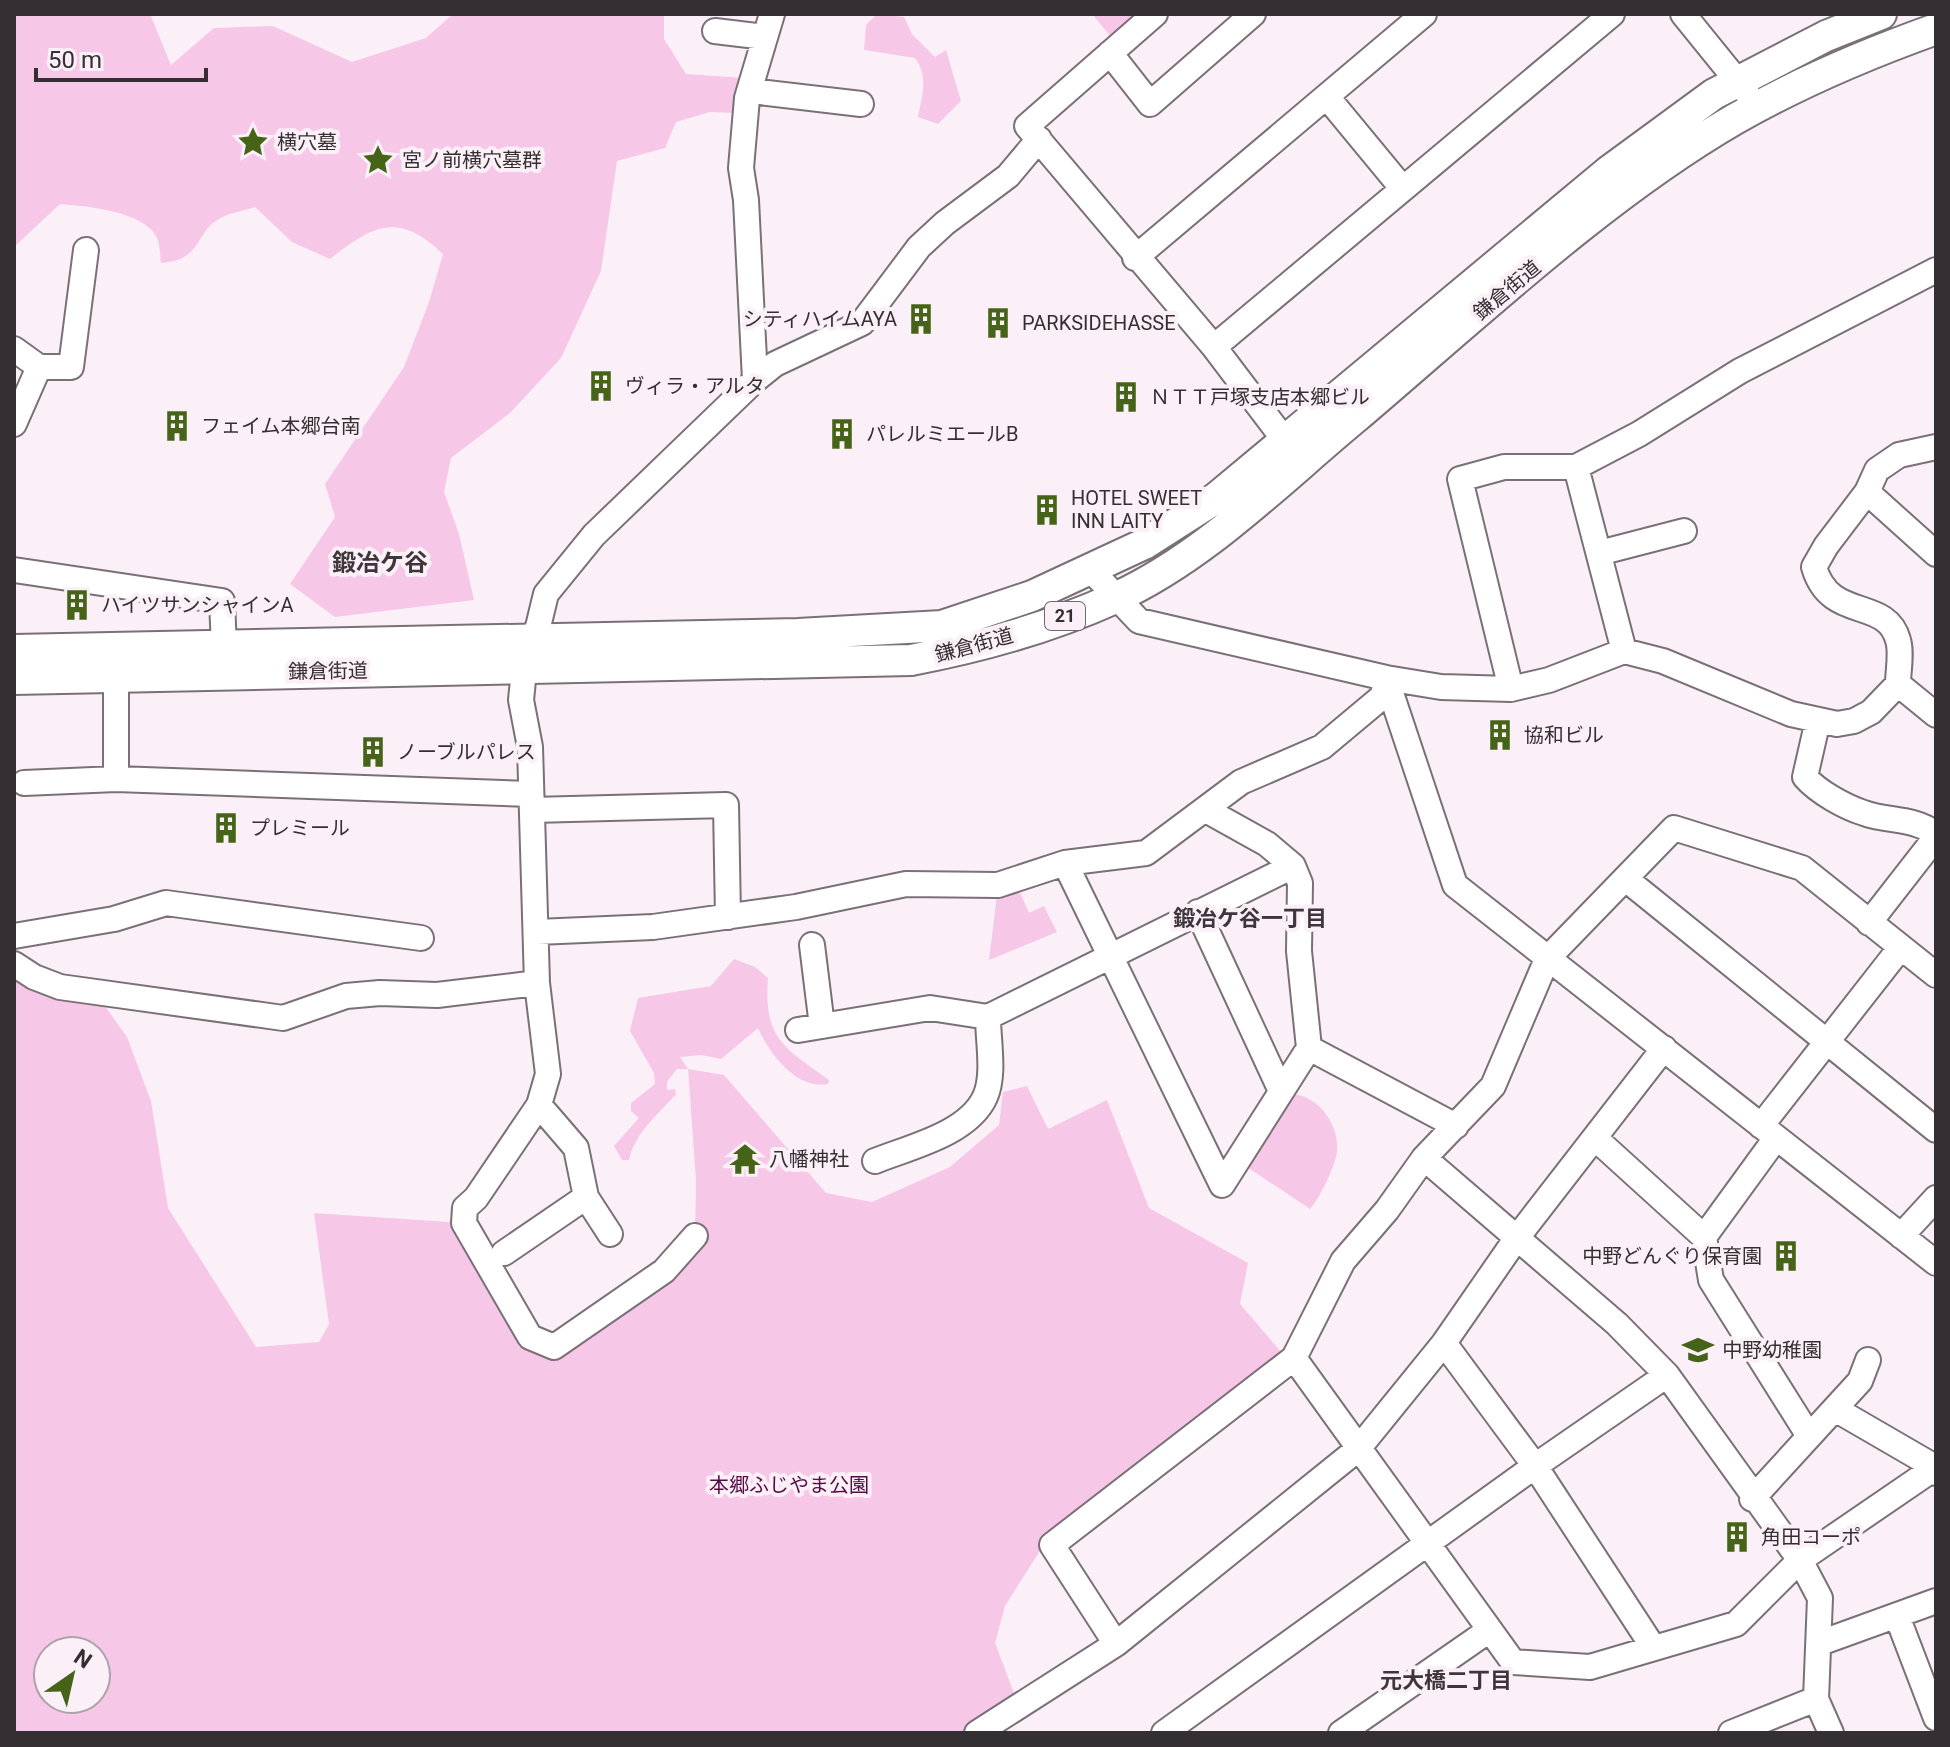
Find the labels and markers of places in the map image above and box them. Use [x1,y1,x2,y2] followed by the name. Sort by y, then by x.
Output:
[236,125,270,159] place icon: 横穴墓
[277,130,337,154] place label: 横穴墓
[361,143,395,177] place icon: 宮ノ前横穴墓群
[402,148,542,172] place label: 宮ノ前横穴墓群
[904,302,938,336] building icon: シティハイムAYA
[981,306,1015,340] building icon: PARKSIDEHASSE
[743,307,897,331] place label: シティハイムAYA
[1022,311,1176,335] place label: PARKSIDEHASSE
[584,369,618,403] building icon: ヴィラ・アルタ
[625,374,765,398] place label: ヴィラ・アルタ
[1109,380,1143,414] building icon: ＮＴＴ戸塚支店本郷ビル
[1150,385,1370,409] place label: ＮＴＴ戸塚支店本郷ビル
[160,409,194,443] building icon: フェイム本郷台南
[201,414,361,438] place label: フェイム本郷台南
[825,417,859,451] building icon: パレルミエールB
[866,422,1018,446] place label: パレルミエールB
[1071,486,1202,533] place label: HOTEL SWEET INN LAITY
[1030,493,1064,527] building icon: HOTEL SWEET INN LAITY
[60,588,94,622] building icon: ハイツサンシャインA
[101,593,294,617] place label: ハイツサンシャインA
[1483,718,1517,752] building icon: 協和ビル
[1524,723,1604,747] place label: 協和ビル
[356,735,390,769] building icon: ノーブルパレス
[397,740,536,764] place label: ノーブルパレス
[209,811,243,845] building icon: プレミール
[250,816,350,840] place label: プレミール
[728,1142,762,1176] temple icon: 八幡神社
[769,1147,849,1171] place label: 八幡神社
[1769,1239,1803,1273] building icon: 中野どんぐり保育園
[1582,1244,1762,1268] place label: 中野どんぐり保育園
[1681,1333,1715,1367] school or university icon: 中野幼稚園
[1722,1338,1822,1362] place label: 中野幼稚園
[1720,1520,1754,1554] building icon: 角田コーポ
[1761,1525,1861,1549] place label: 角田コーポ

